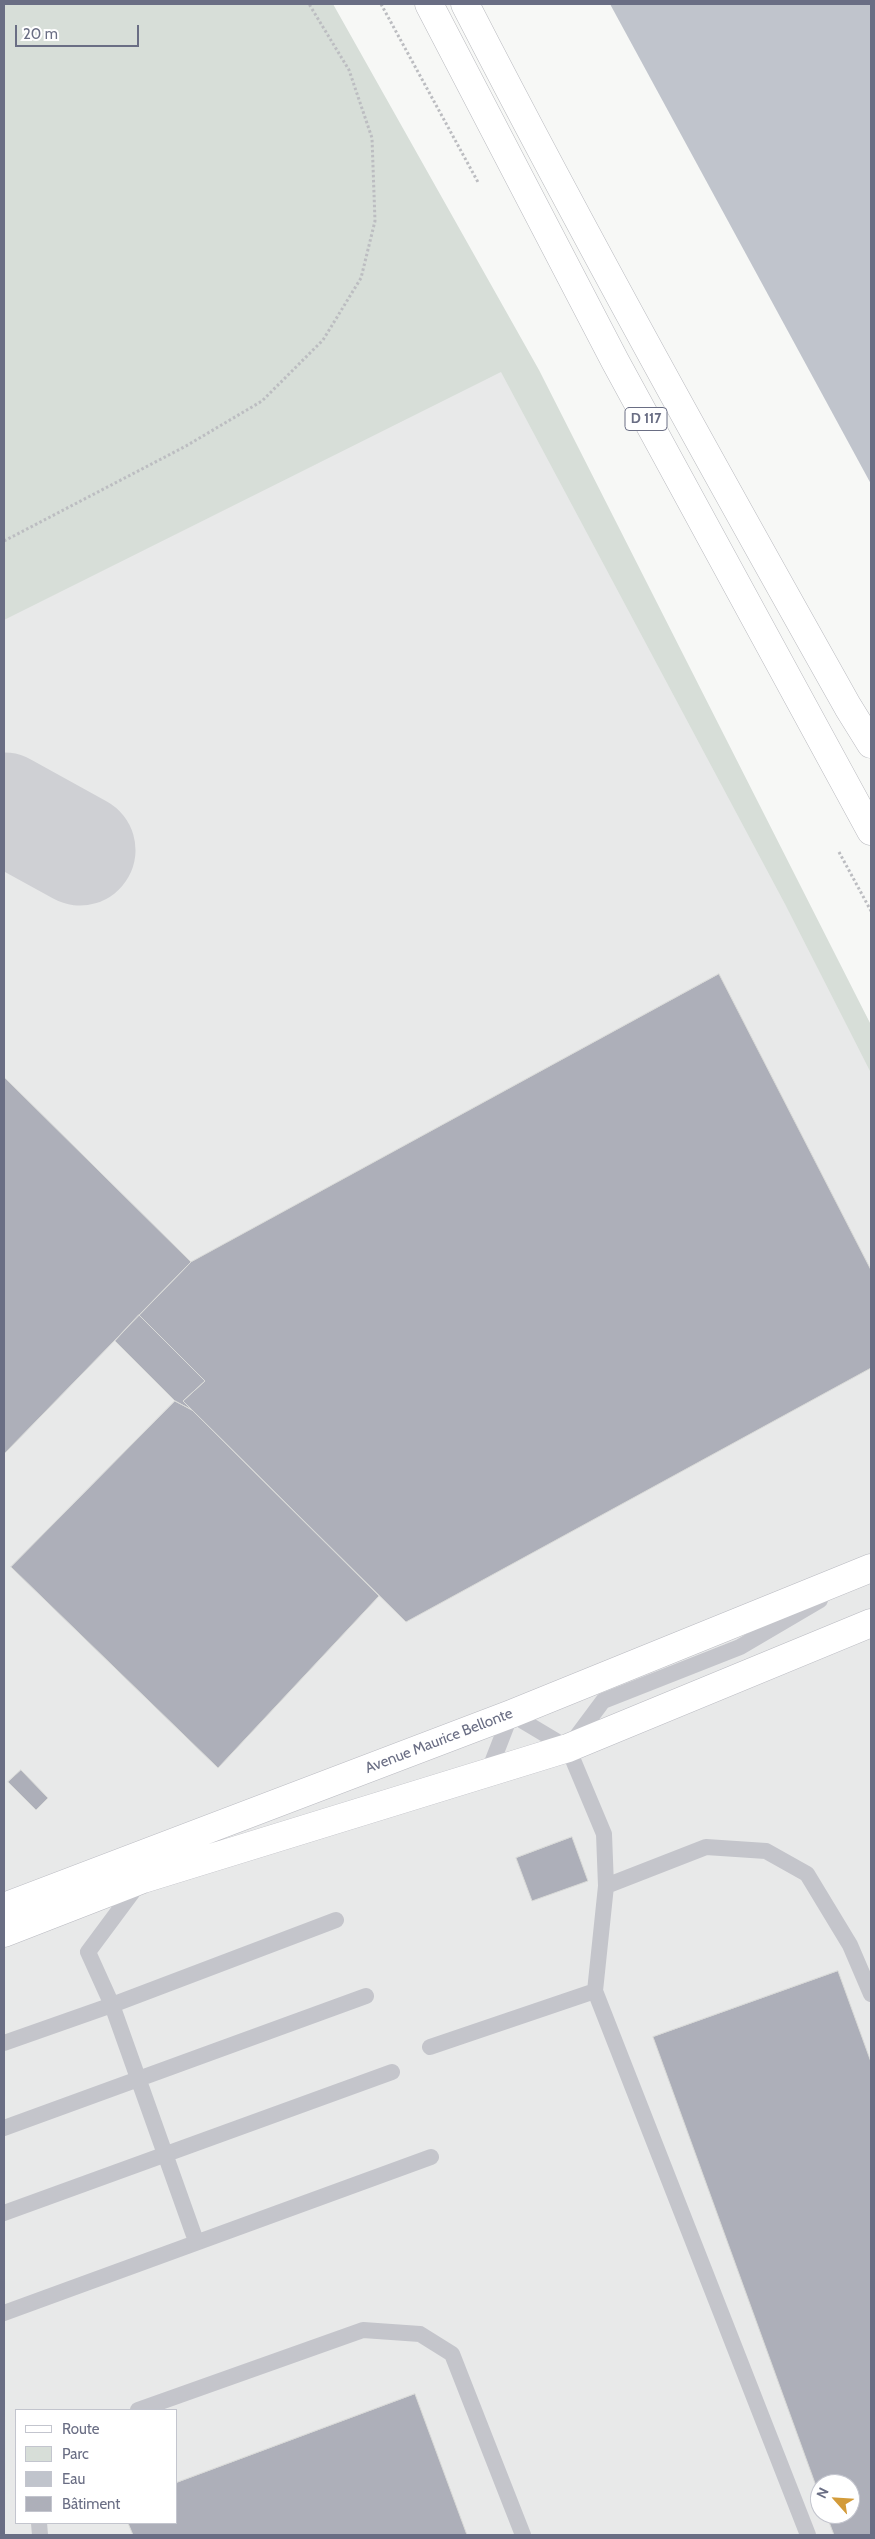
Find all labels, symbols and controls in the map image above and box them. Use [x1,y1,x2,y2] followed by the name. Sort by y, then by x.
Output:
[18,15,141,47] scale bar
[23,25,58,43] text: 20 m
[625,408,667,430] road number: D 117
[363,1705,515,1777] street label: Avenue Maurice Bellonte
[15,2409,178,2524] legend
[62,2420,100,2438] text: Route
[62,2445,89,2463] text: Parc
[62,2470,85,2488] text: Eau
[810,2474,860,2524] north arrow
[812,2484,833,2501] text: N
[62,2495,120,2513] text: Bâtiment

